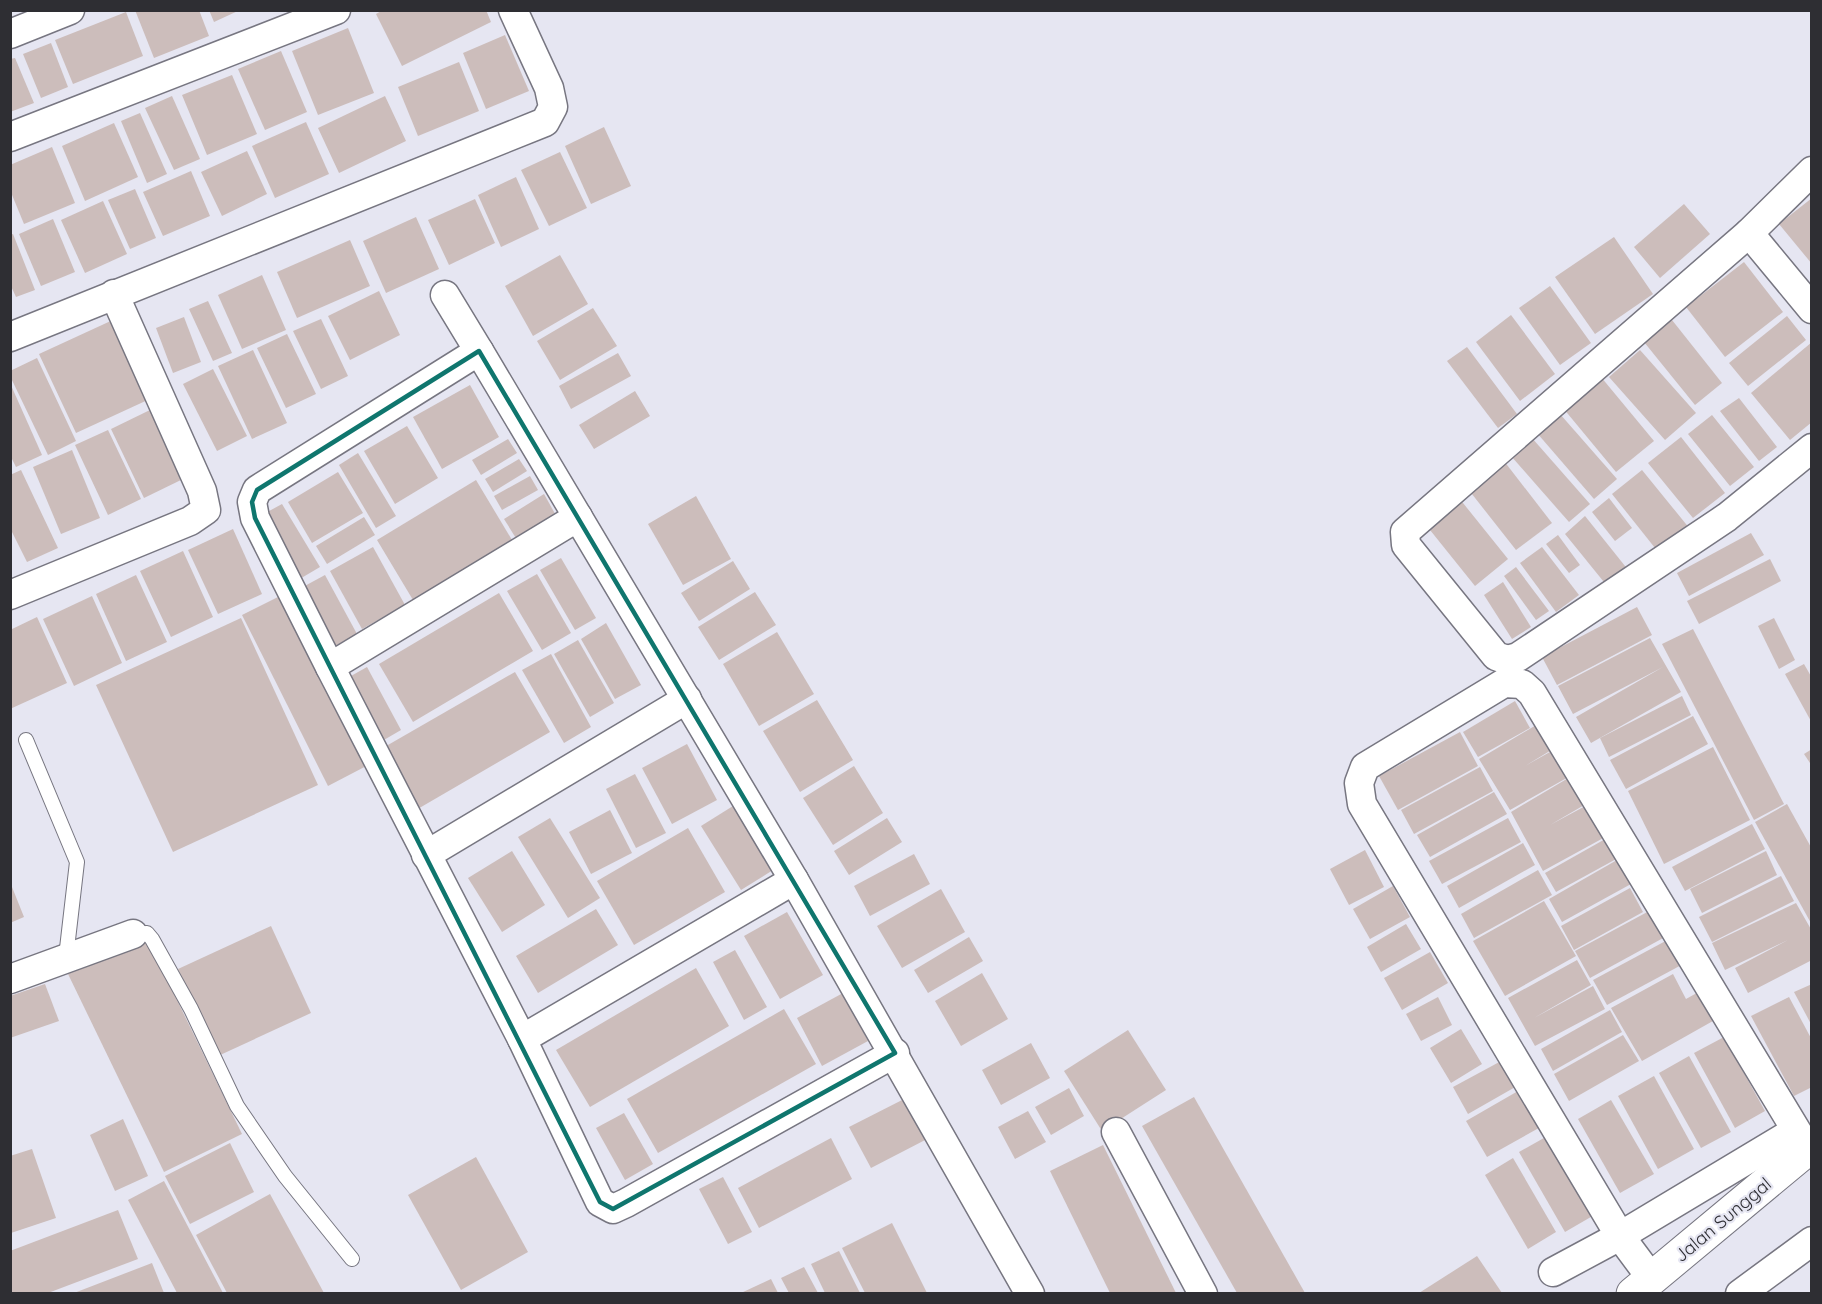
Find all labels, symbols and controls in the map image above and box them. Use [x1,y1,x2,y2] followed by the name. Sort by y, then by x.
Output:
[1669,1172,1776,1267] street label: Jalan Sunggal

